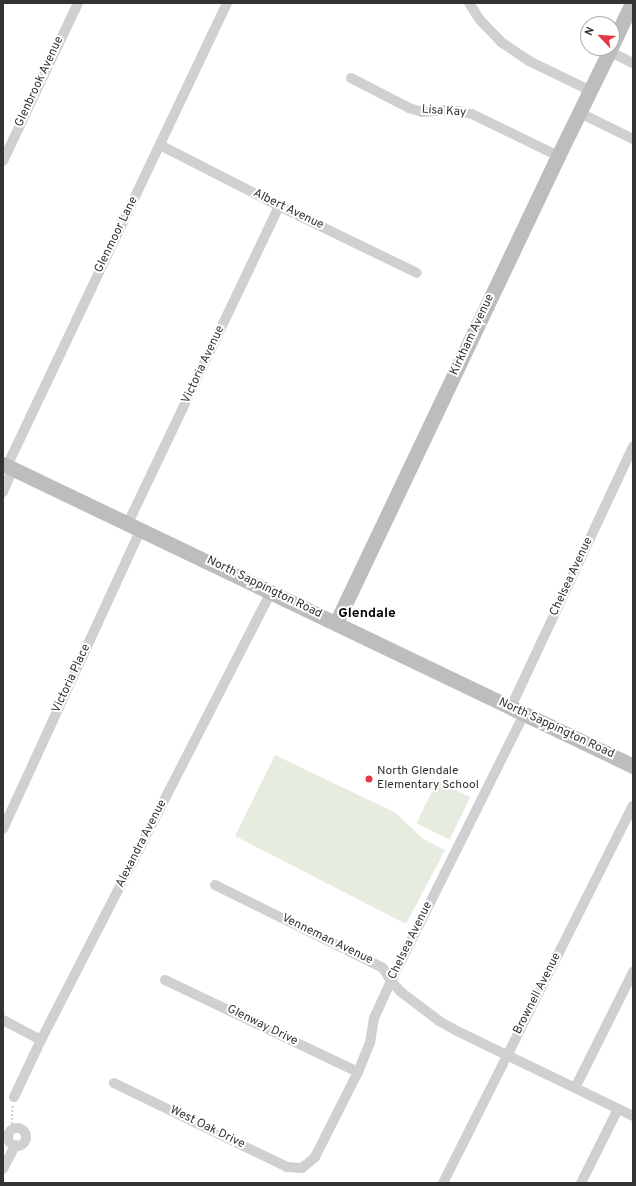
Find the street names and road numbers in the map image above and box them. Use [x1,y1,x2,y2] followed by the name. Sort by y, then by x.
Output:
[13,34,67,130] street label: Glenbrook Avenue
[421,103,467,121] street label: Lisa Kay
[250,187,326,233] street label: Albert Avenue
[92,195,142,275] street label: Glenmoor Lane
[448,292,498,378] street label: Kirkham Avenue
[180,324,228,406] street label: Victoria Avenue
[547,535,597,619] street label: Chelsea Avenue
[204,554,324,622] street label: North Sappington Road
[50,642,94,716] street label: Victoria Place
[496,696,616,762] street label: North Sappington Road
[114,797,170,891] street label: Alexandra Avenue
[386,899,436,983] street label: Chelsea Avenue
[279,912,375,968] street label: Venneman Avenue
[511,951,565,1037] street label: Brownell Avenue
[224,1003,300,1049] street label: Glenway Drive
[167,1104,247,1152] street label: West Oak Drive

